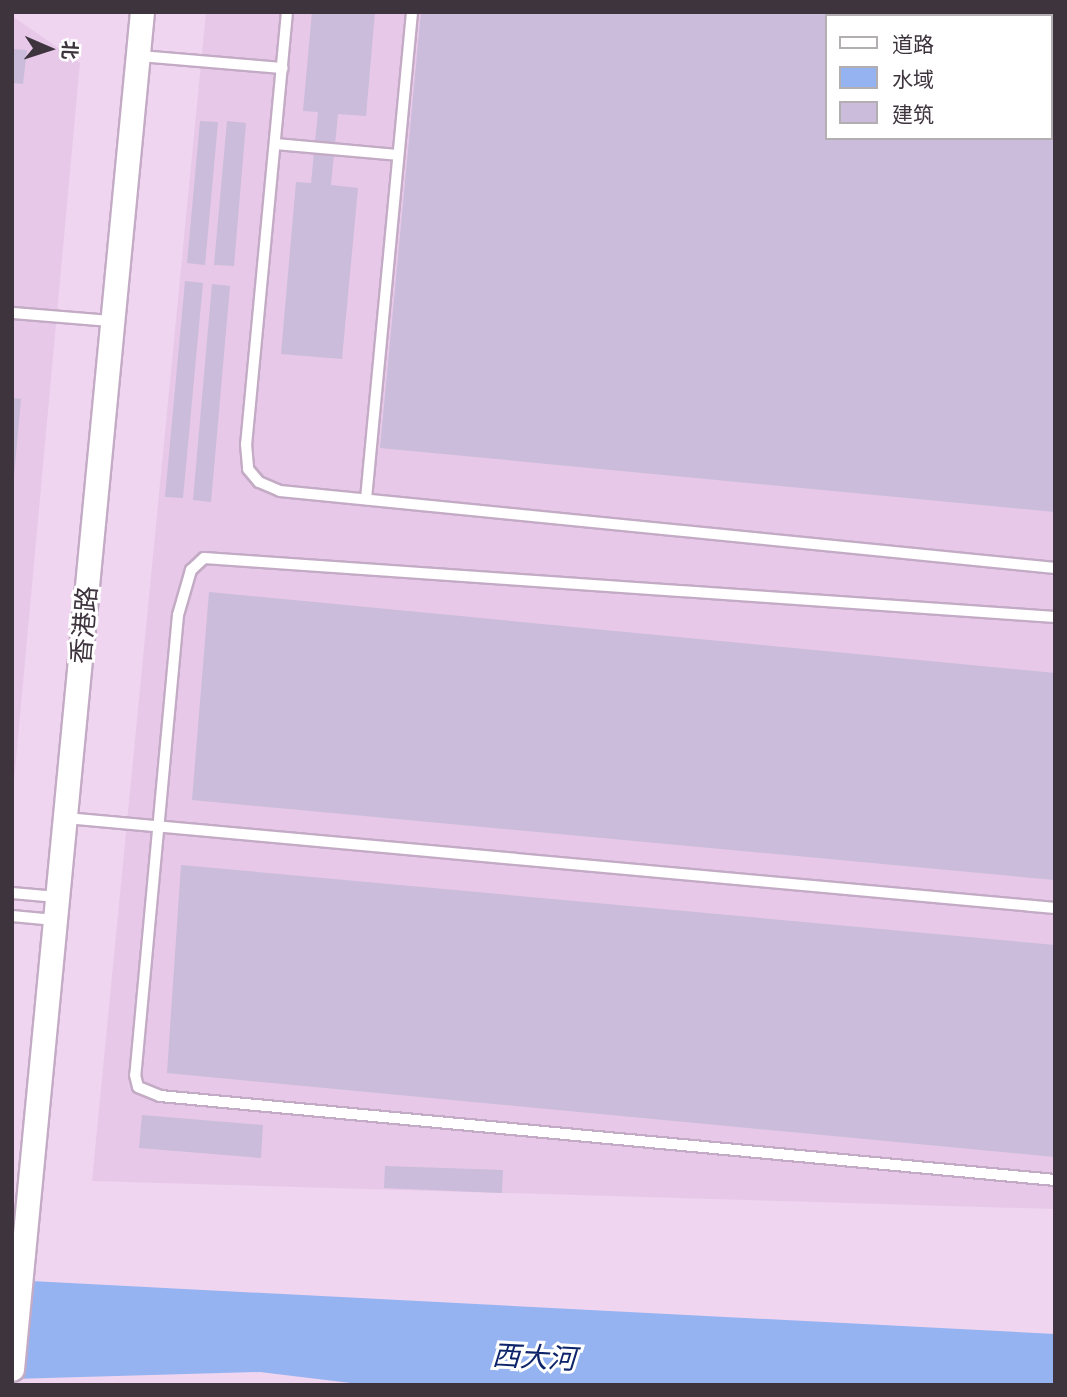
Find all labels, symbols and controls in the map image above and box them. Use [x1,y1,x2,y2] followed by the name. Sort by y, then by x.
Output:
[14,14,84,84] north arrow
[825,14,1053,140] legend
[892,31,934,58] text: 道路
[57,40,82,60] text: 北
[892,66,934,93] text: 水域
[892,101,934,128] text: 建筑
[65,585,103,665] street label: 香港路
[491,1338,577,1376] water label: 西大河

